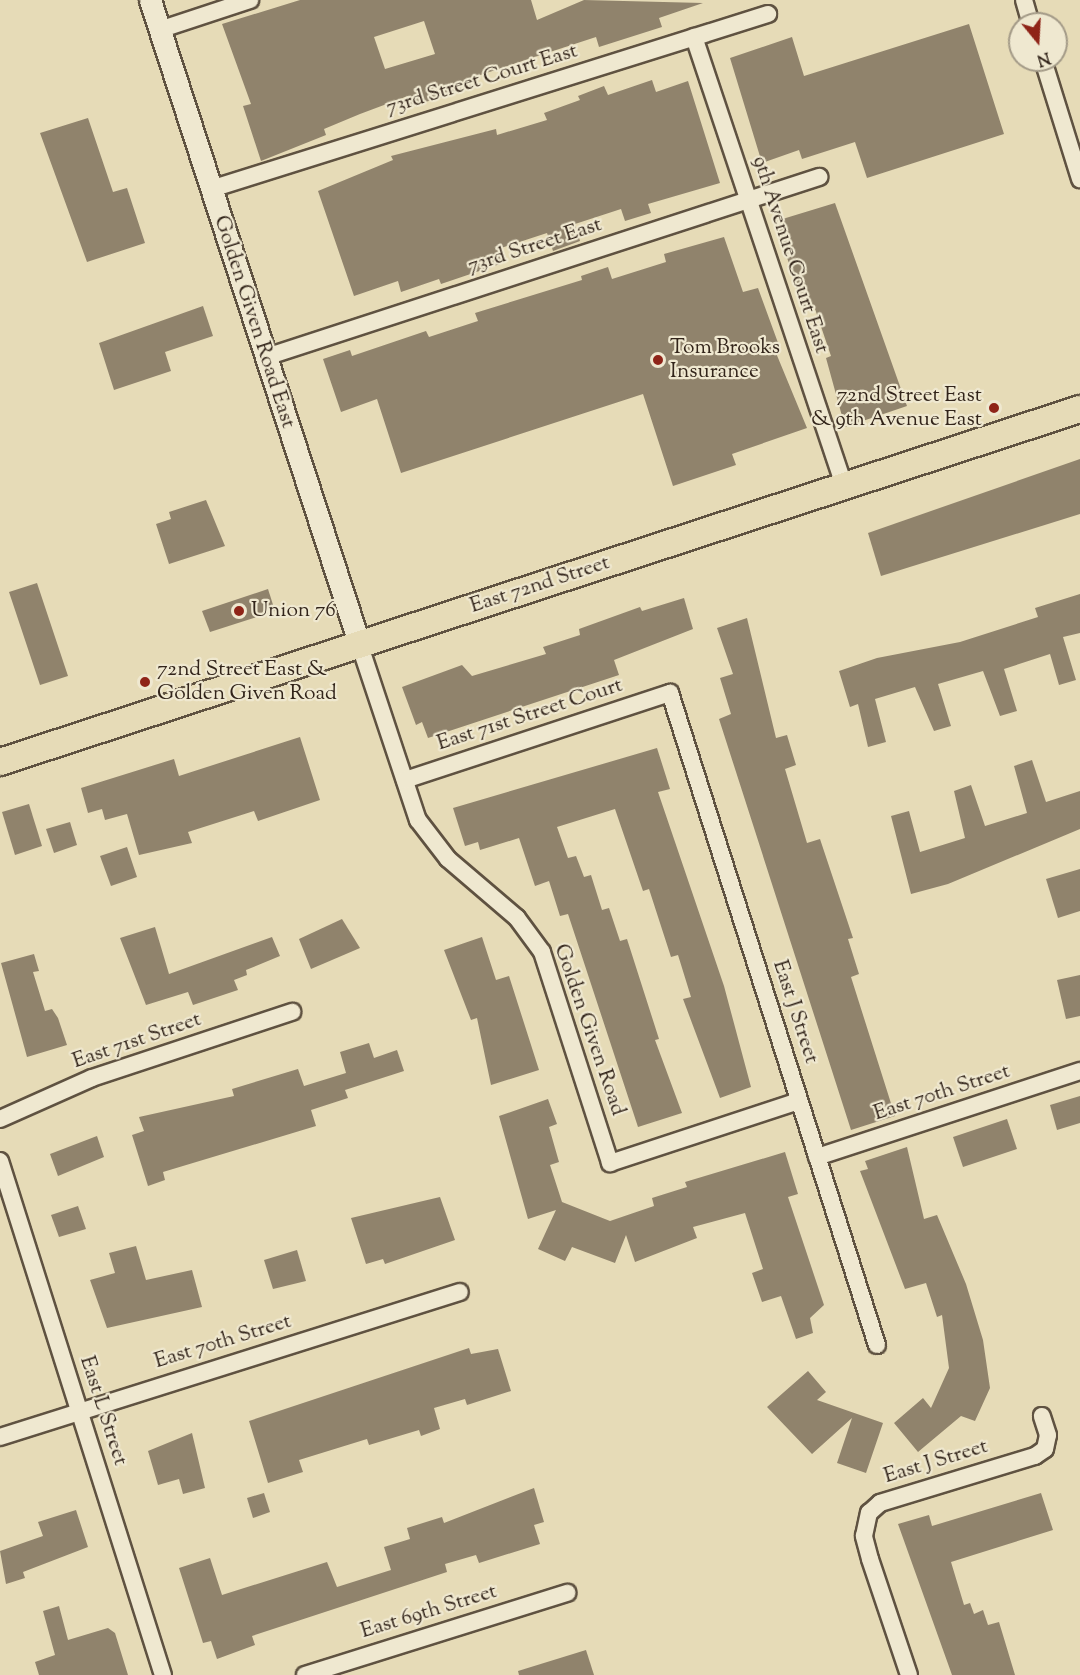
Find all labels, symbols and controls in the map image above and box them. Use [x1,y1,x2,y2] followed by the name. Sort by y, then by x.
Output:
[1008,12,1068,72] north arrow
[383,39,581,121] street label: 73rd Street Court East
[1033,45,1053,71] text: N
[746,153,834,357] street label: 9th Avenue Court East
[208,212,300,432] street label: Golden Given Road East
[465,212,605,280] street label: 73rd Street East
[670,335,780,385] place label: Tom Brooks Insurance
[651,353,665,367] marker: Tom Brooks Insurance
[811,383,982,433] place label: 72nd Street East & 9th Avenue East
[987,401,1001,415] marker: 72nd Street East & 9th Avenue East
[467,551,613,619] street label: East 72nd Street
[251,598,336,624] place label: Union 76
[232,604,246,618] marker: Union 76
[157,657,337,707] place label: 72nd Street East & Golden Given Road
[434,673,626,757] street label: East 71st Street Court
[138,675,152,689] marker: 72nd Street East & Golden Given Road
[548,941,630,1119] street label: Golden Given Road
[766,957,824,1067] street label: East J Street
[70,1007,204,1075] street label: East 71st Street
[871,1059,1013,1127] street label: East 70th Street
[152,1309,294,1375] street label: East 70th Street
[73,1353,133,1469] street label: East L Street
[881,1434,991,1490] street label: East J Street
[358,1579,500,1645] street label: East 69th Street

